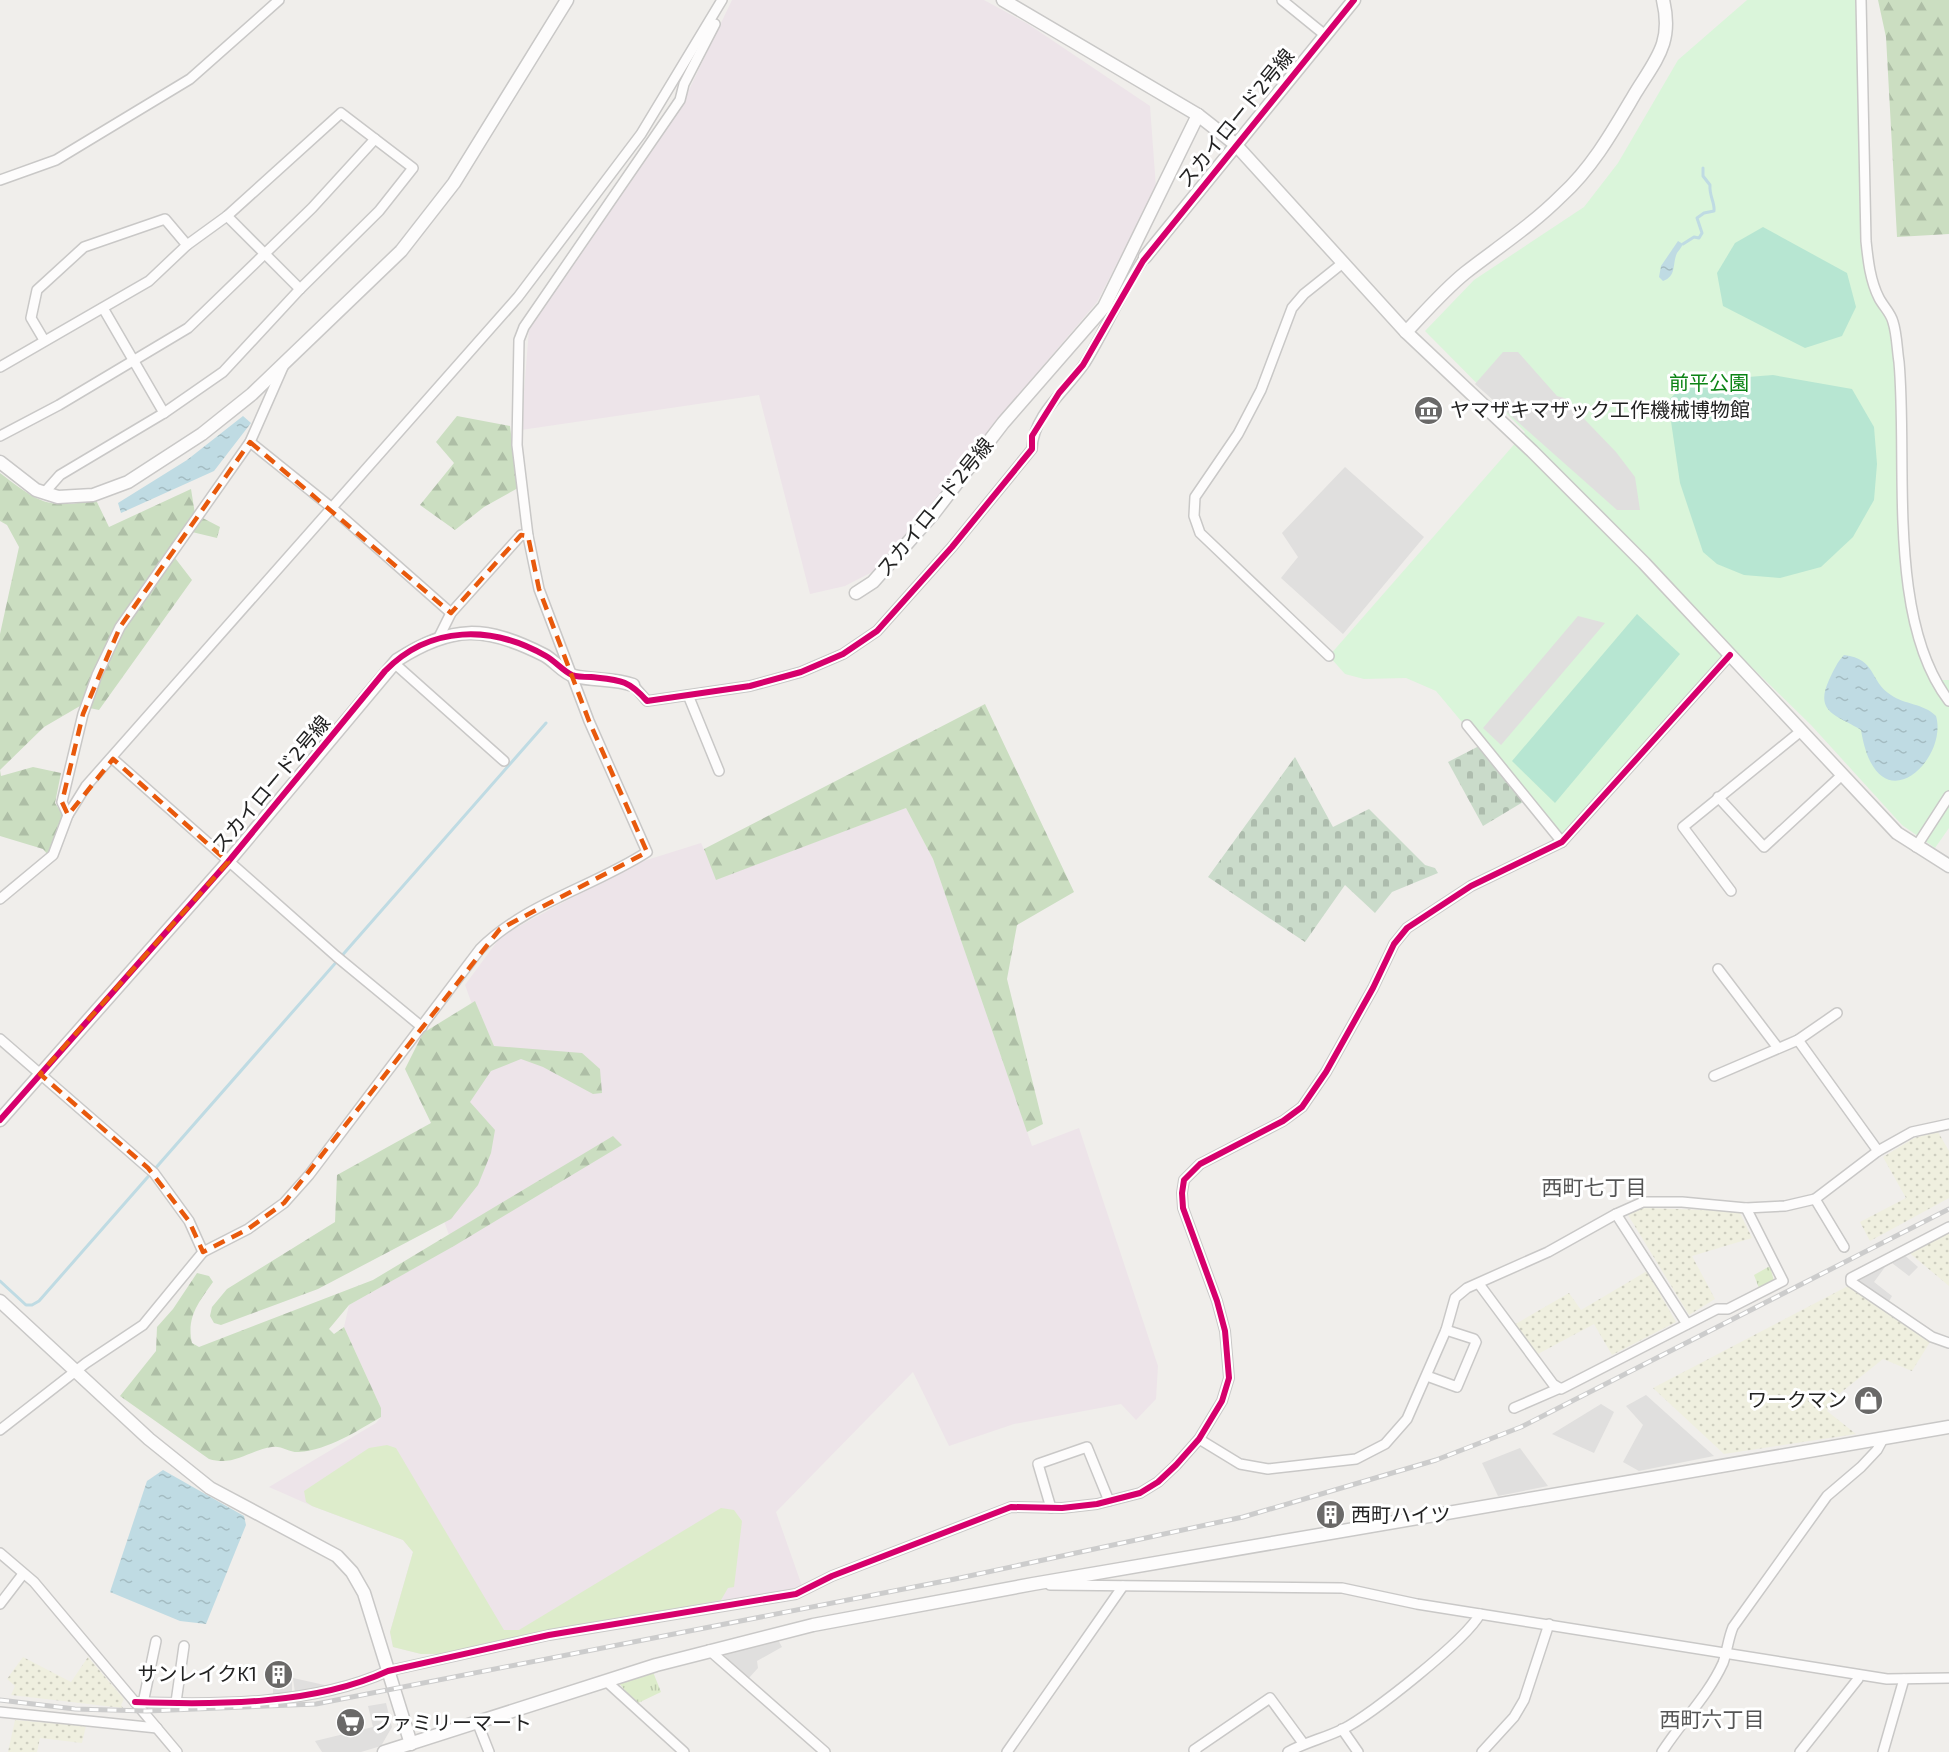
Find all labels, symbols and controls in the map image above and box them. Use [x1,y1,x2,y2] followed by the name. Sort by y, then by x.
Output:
[1172,43,1298,191] street label: スカイロード2号線
[1669,370,1749,394] park label: 前平公園
[1413,394,1445,426] museum icon: ヤマザキマザック工作機械博物館
[1450,397,1750,421] place label: ヤマザキマザック工作機械博物館
[871,432,997,580] street label: スカイロード2号線
[206,710,334,857] street label: スカイロード2号線
[1542,1174,1647,1199] district label: 西町七丁目
[1852,1384,1884,1416] shop icon: ワークマン
[1747,1387,1847,1411] place label: ワークマン
[1314,1499,1346,1531] building icon: 西町ハイツ
[1351,1502,1451,1526] place label: 西町ハイツ
[262,1658,294,1690] building icon: サンレイクK1
[138,1661,257,1685] place label: サンレイクK1
[1660,1706,1765,1731] district label: 西町六丁目
[335,1707,367,1739] supermarket icon: ファミリーマート
[372,1710,532,1734] place label: ファミリーマート

